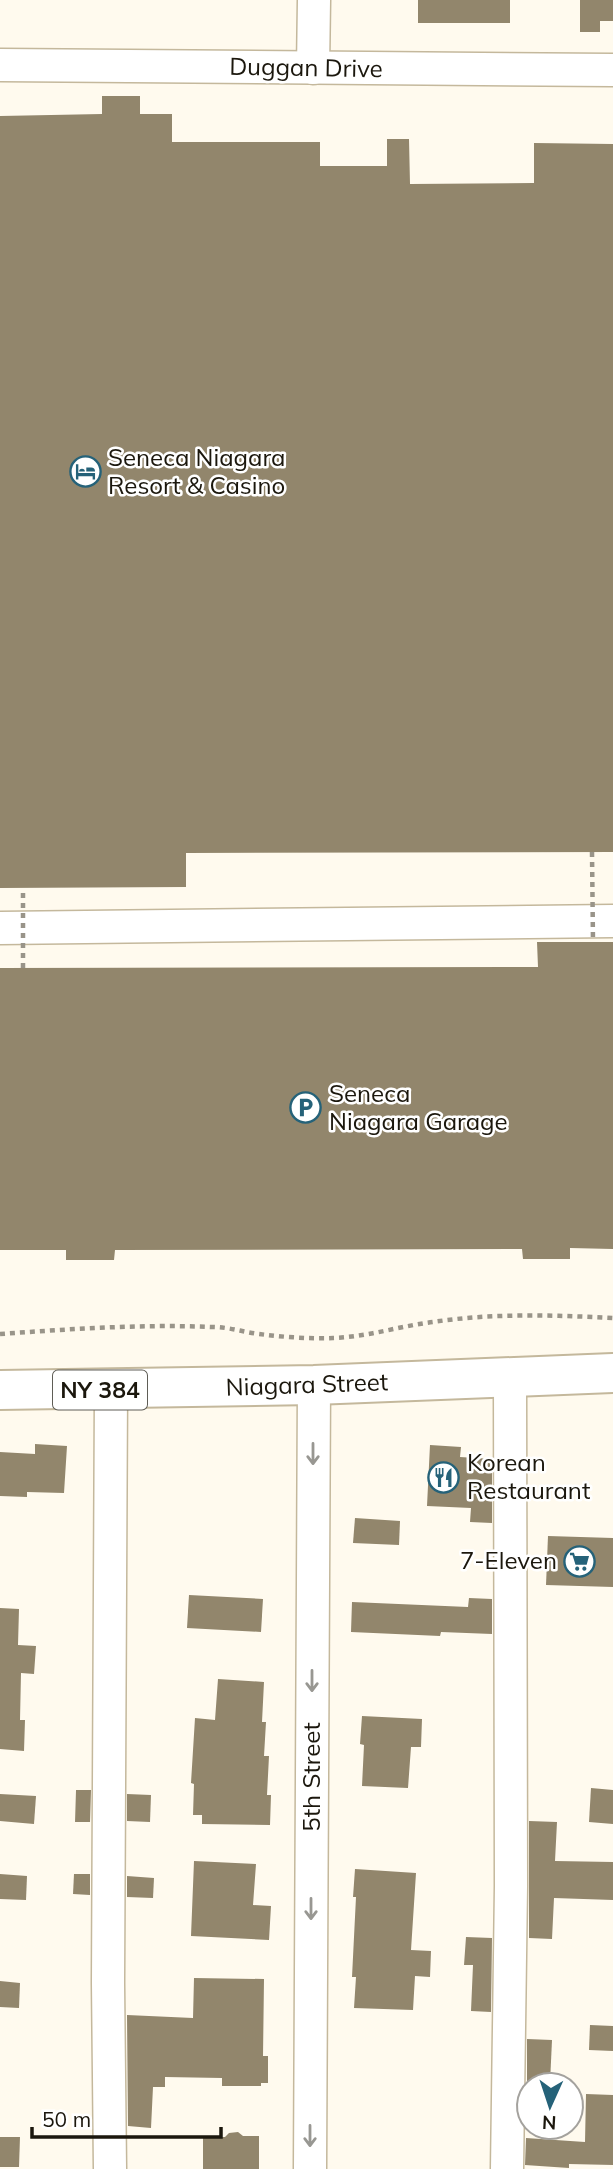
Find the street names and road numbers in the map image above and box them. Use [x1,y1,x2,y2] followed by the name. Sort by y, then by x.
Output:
[229,51,383,83] street label: Duggan Drive
[225,1366,389,1402] street label: Niagara Street
[53,1371,147,1410] road number: NY 384
[296,1722,326,1832] street label: 5th Street

